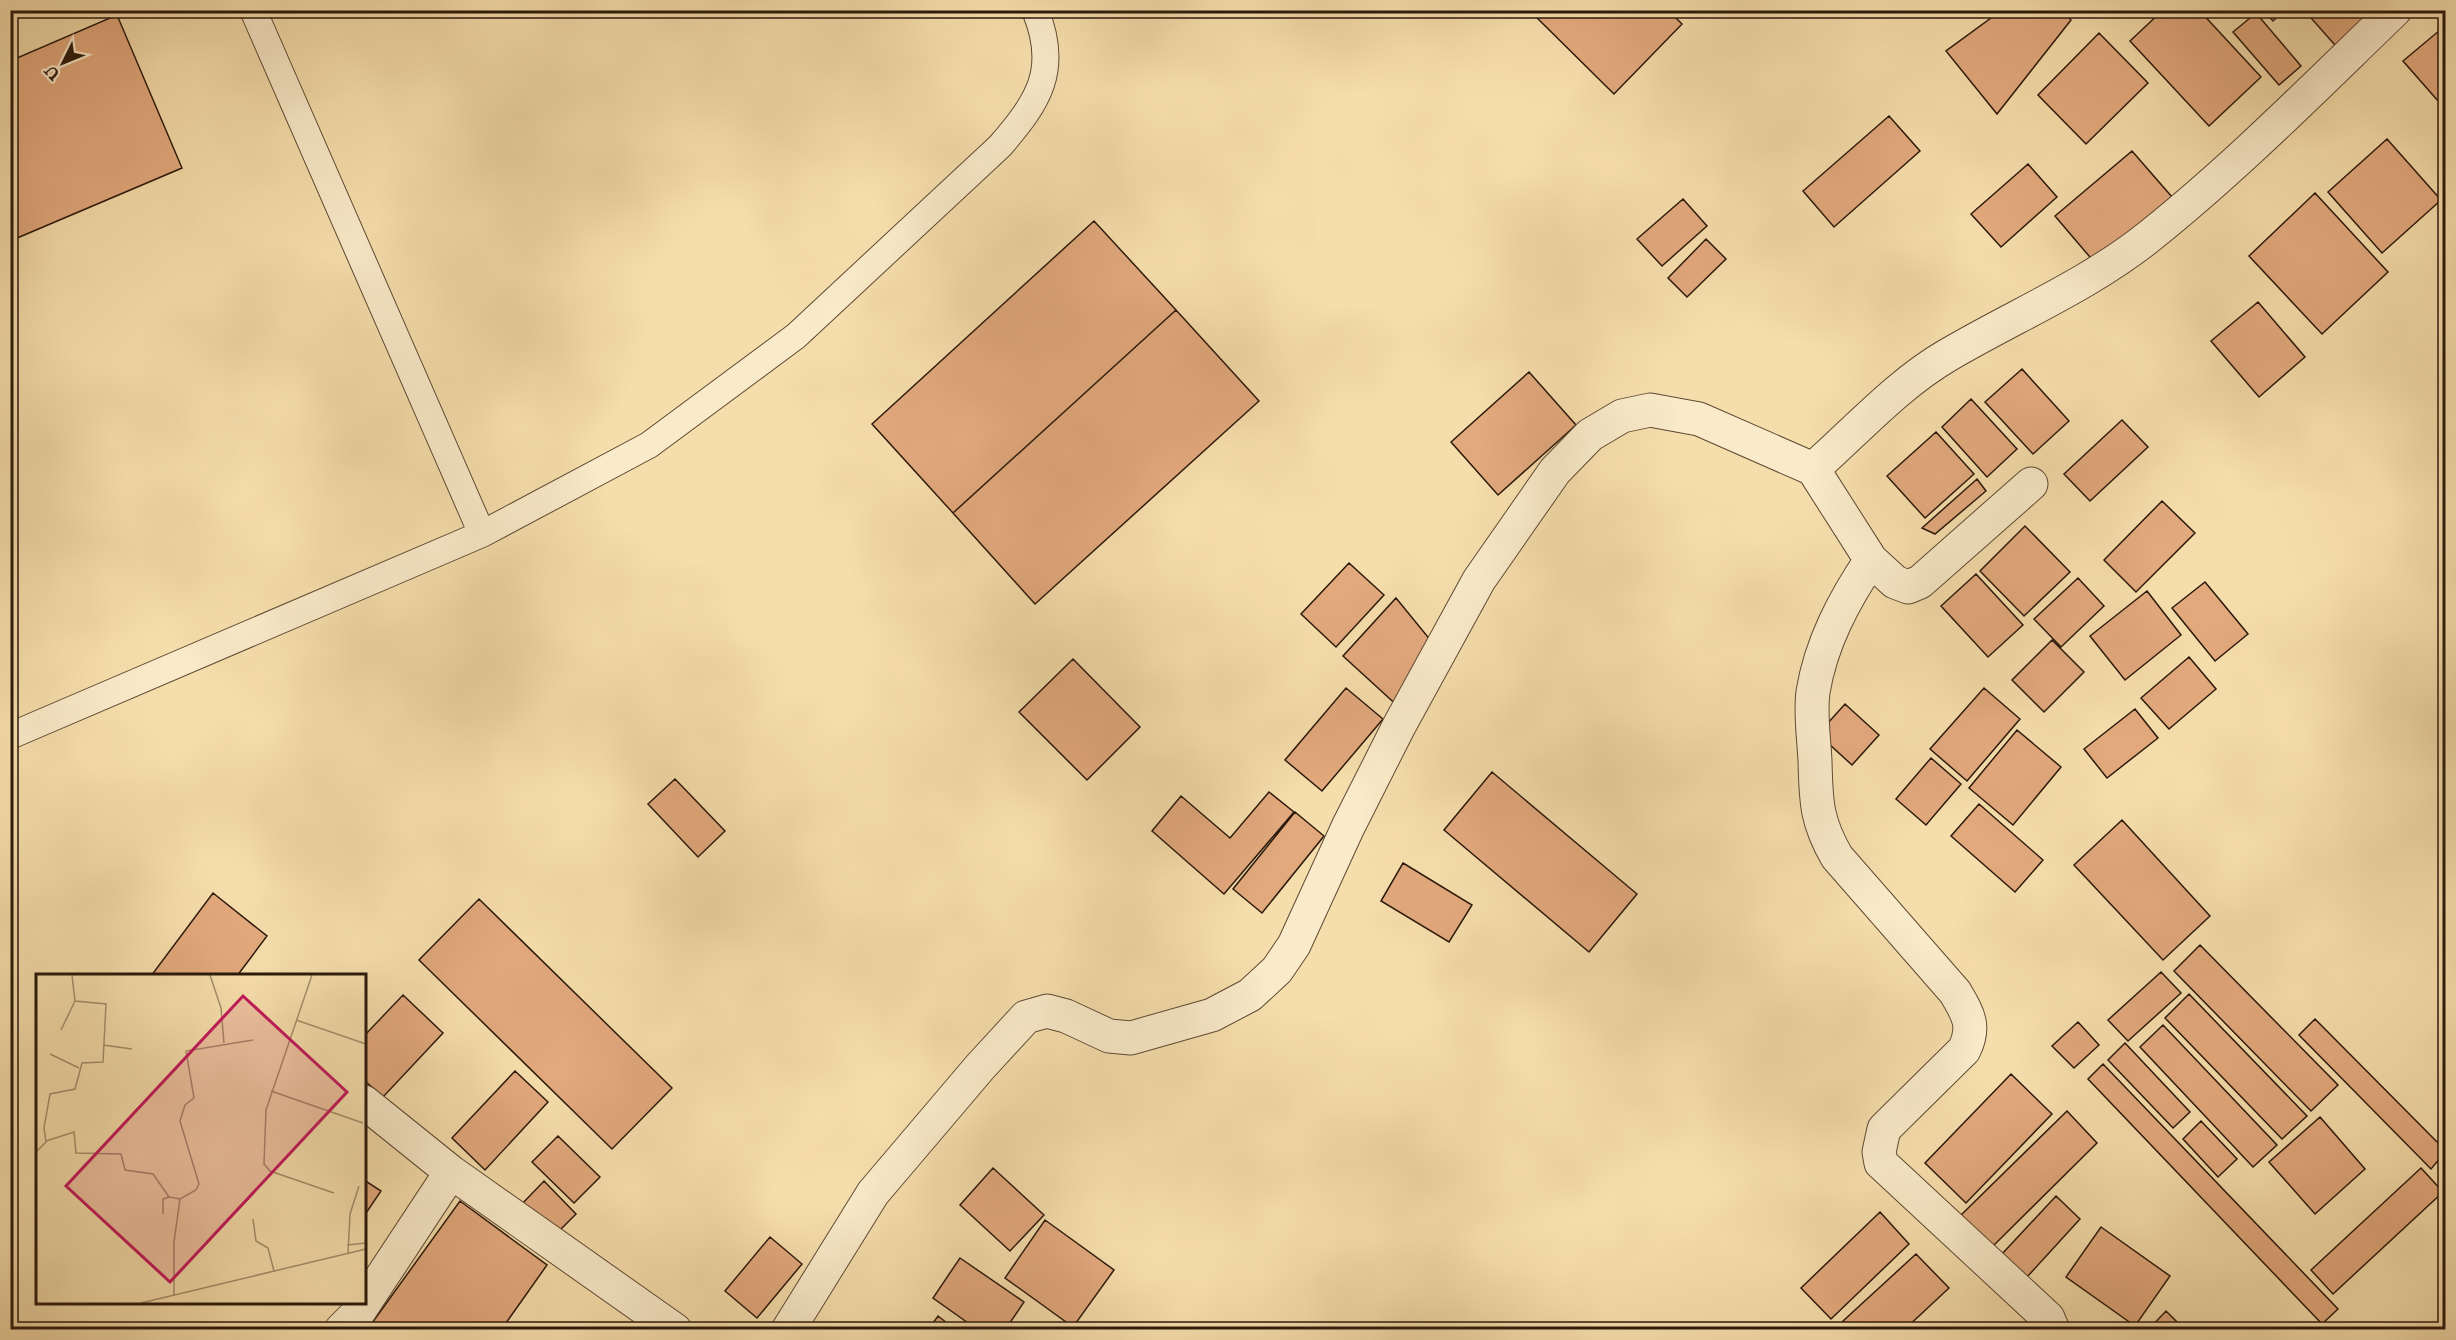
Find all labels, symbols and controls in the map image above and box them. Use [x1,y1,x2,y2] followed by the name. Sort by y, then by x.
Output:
[33,33,93,93] north arrow
[41,60,66,84] text: U
[36,974,366,1304] inset map

